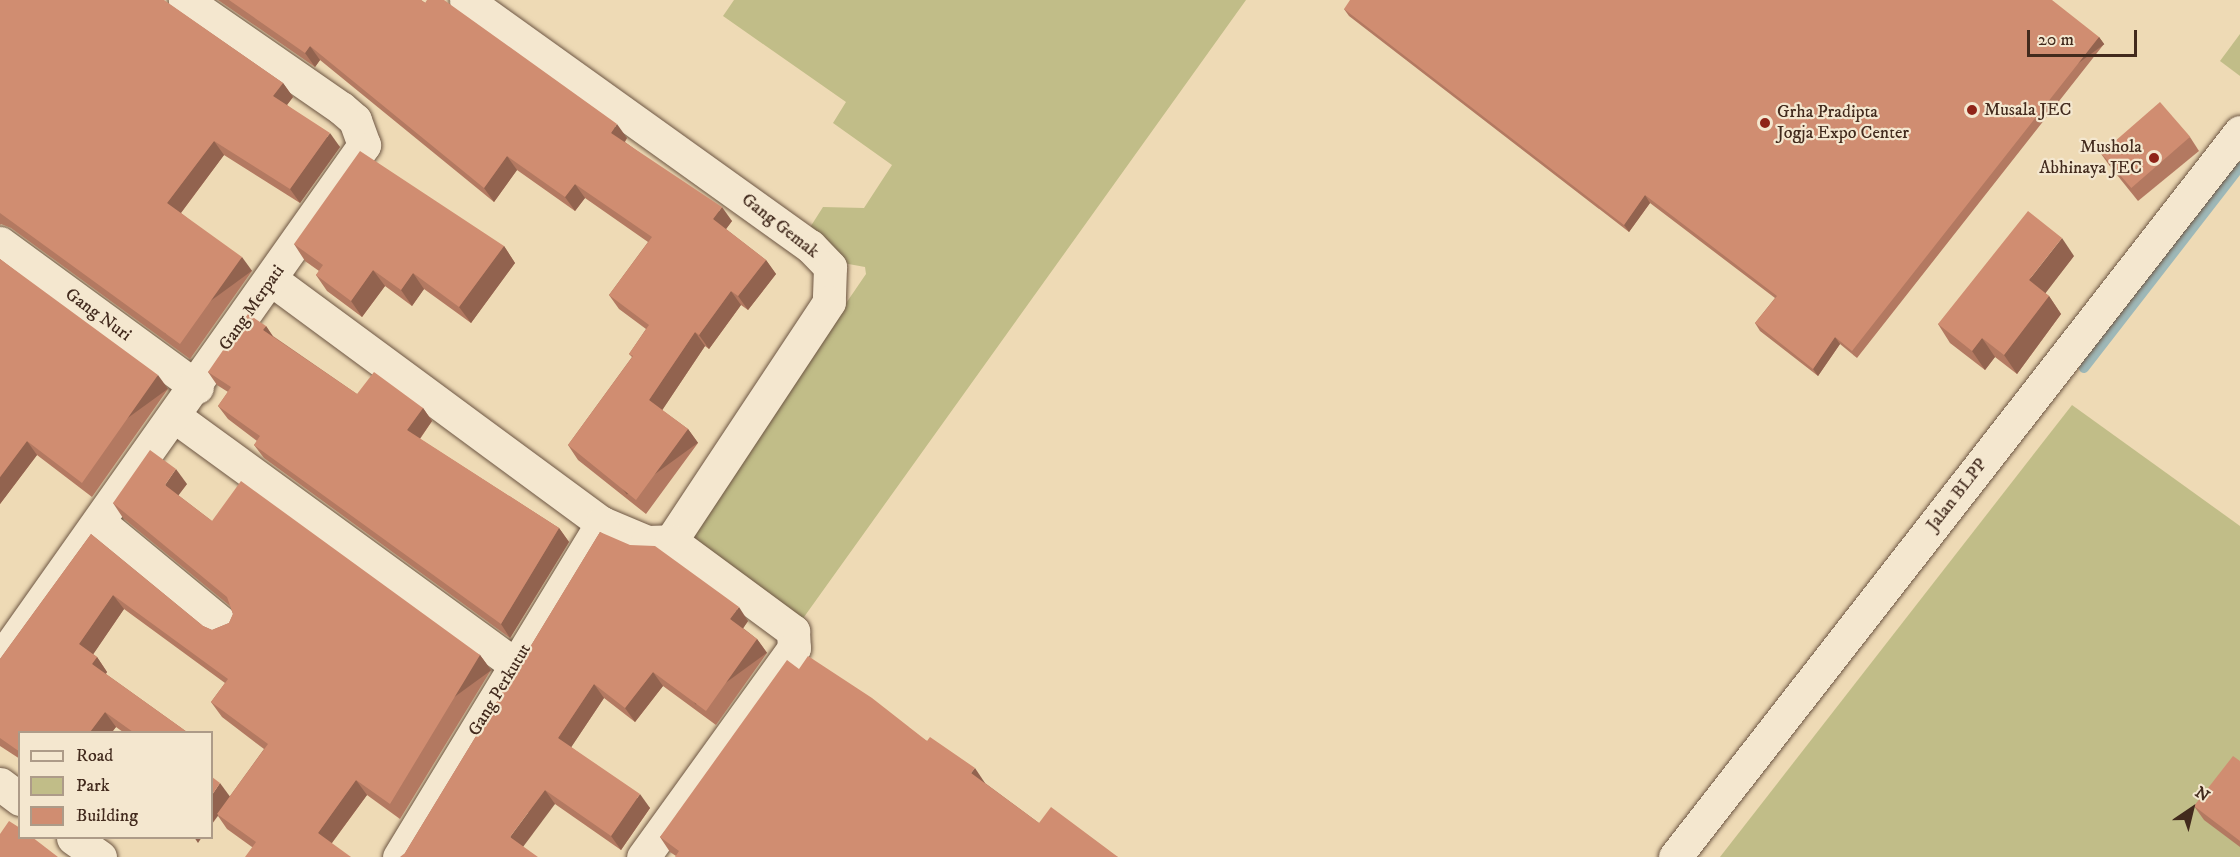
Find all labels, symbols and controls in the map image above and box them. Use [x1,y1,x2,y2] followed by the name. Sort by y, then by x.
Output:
[2030,18,2140,56] scale bar
[2038,29,2074,51] text: 20 m
[1984,99,2071,121] place label: Musala JEC
[1777,102,1909,144] place label: Grha Pradipta Jogja Expo Center
[1965,103,1979,117] marker: Musala JEC
[1758,116,1772,130] marker: Grha Pradipta Jogja Expo Center
[2039,137,2142,180] place label: Mushola Abhinaya JEC
[2147,151,2161,165] marker: Mushola Abhinaya JEC
[737,189,823,263] street label: Gang Gemak
[215,261,289,355] street label: Gang Merpati
[61,284,135,346] street label: Gang Nuri
[1922,454,1992,536] street label: Jalan BLPP
[464,640,536,740] street label: Gang Perkutut
[18,731,213,839] legend
[76,745,113,767] text: Road
[76,775,110,797] text: Park
[2162,779,2222,839] north arrow
[2191,782,2213,806] text: N
[76,805,138,827] text: Building

